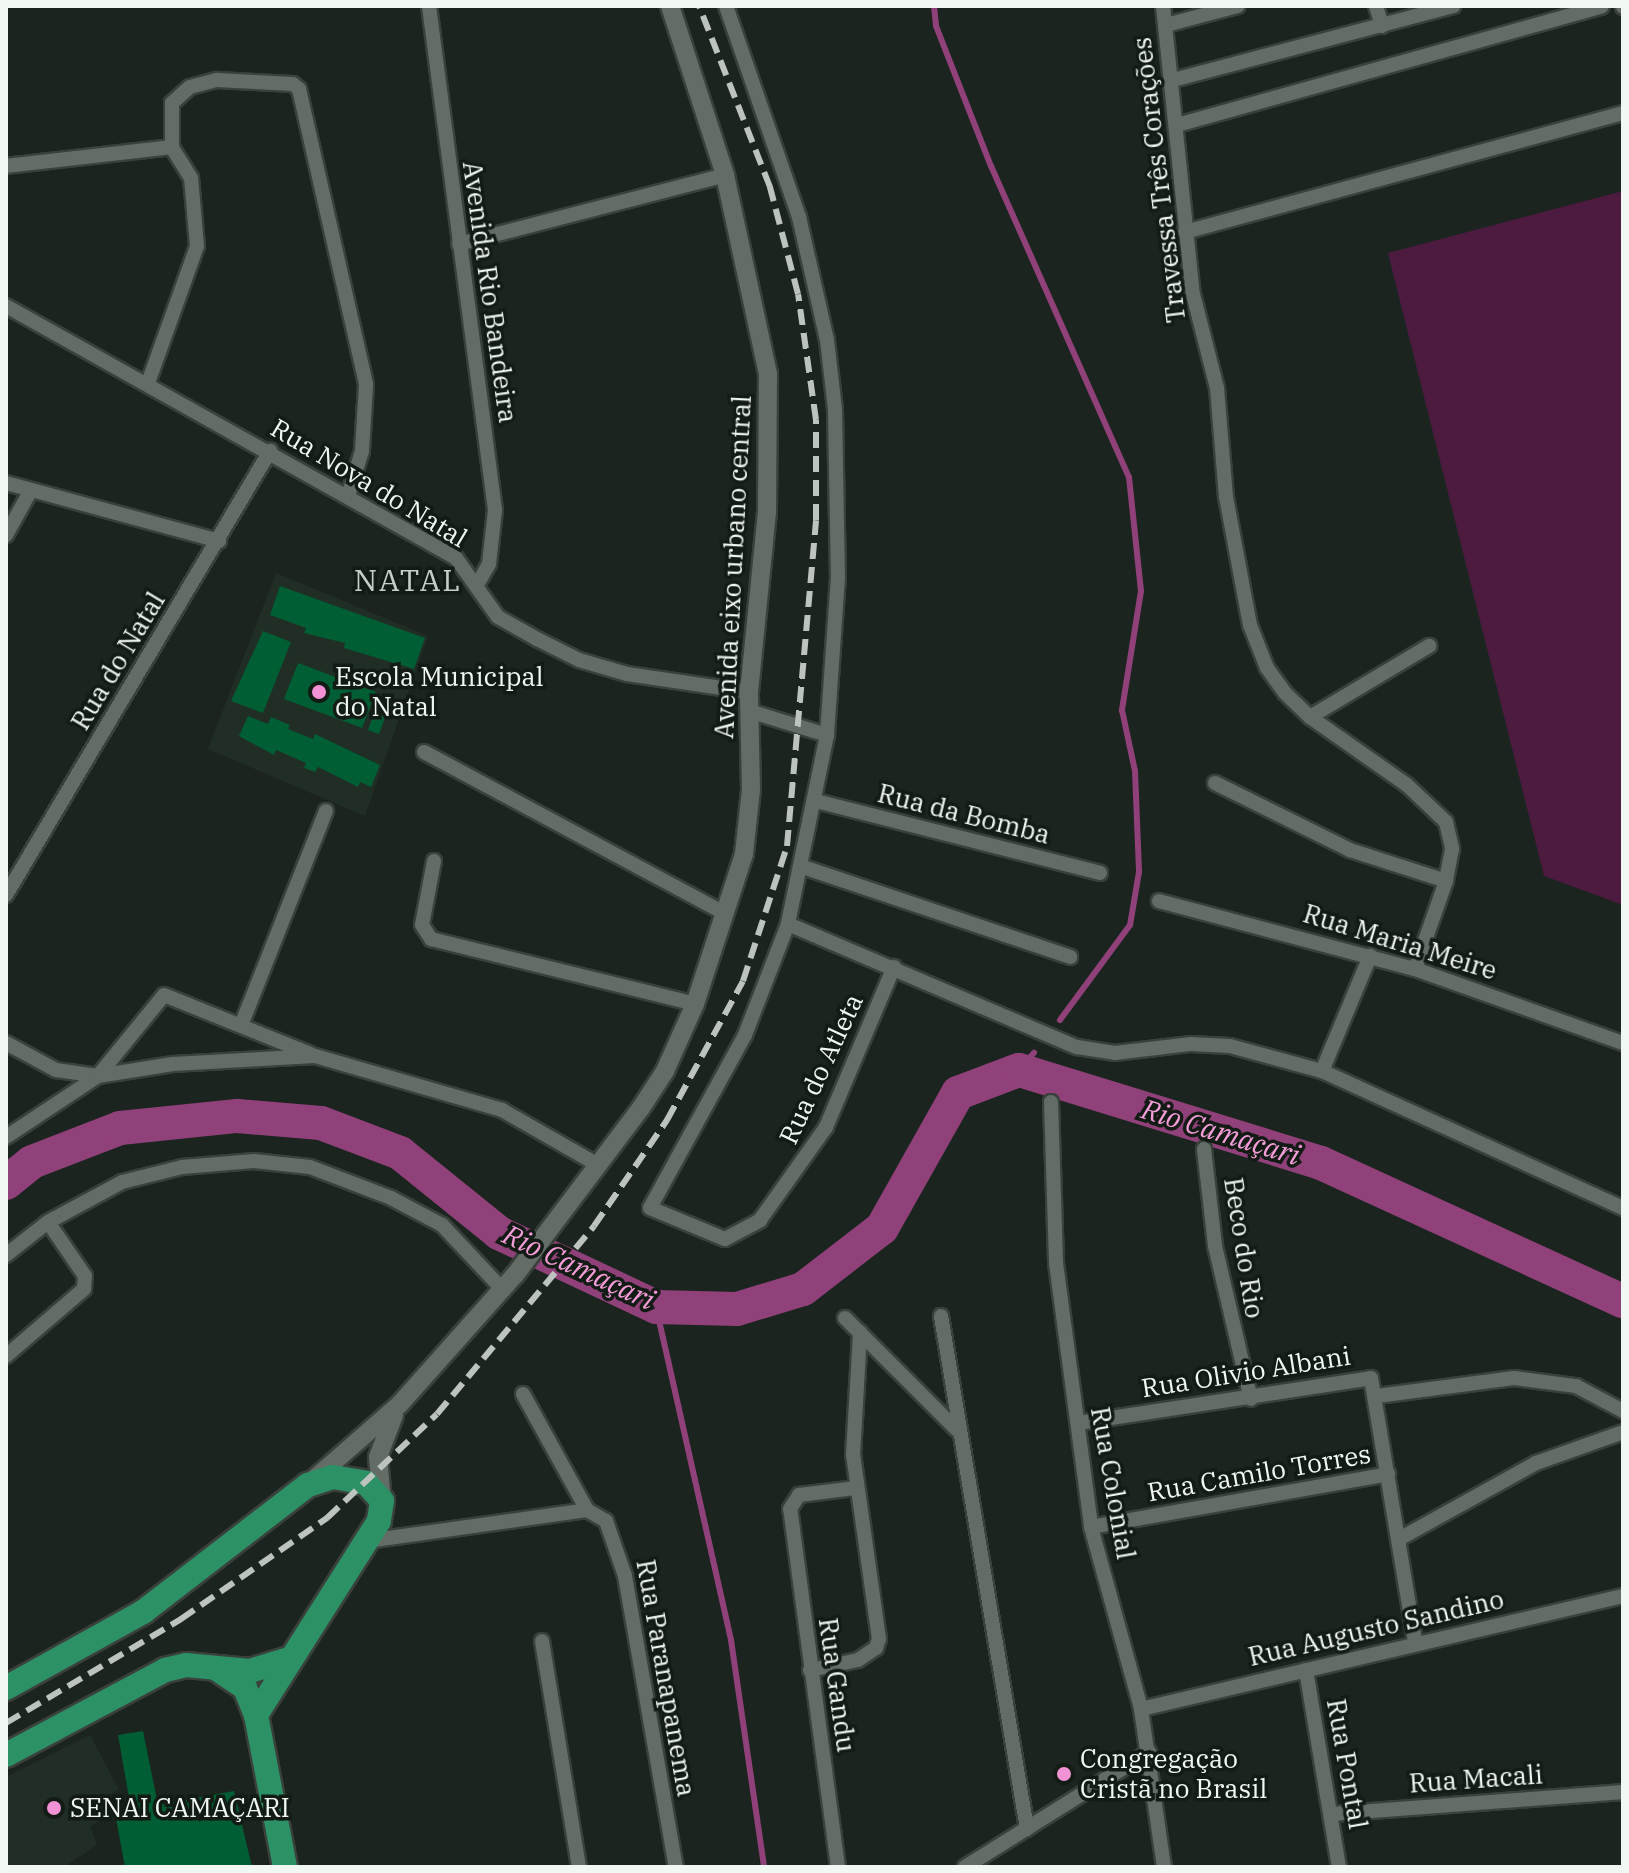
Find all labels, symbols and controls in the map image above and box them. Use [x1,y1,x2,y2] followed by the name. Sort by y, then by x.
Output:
[1126,35,1192,325] street label: Travessa Três Corações
[456,159,524,425] street label: Avenida Rio Bandeira
[708,394,758,740] street label: Avenida eixo urbano central
[265,412,473,554] street label: Rua Nova do Natal
[354,562,462,598] district label: NATAL
[65,586,171,736] street label: Rua do Natal
[335,661,544,722] place label: Escola Municipal do Natal
[310,683,328,701] marker: Escola Municipal do Natal
[875,778,1053,850] street label: Rua da Bomba
[1299,898,1501,986] street label: Rua Maria Meire
[773,989,869,1149] street label: Rua do Atleta
[1138,1092,1304,1172] water label: Rio Camaçari
[1217,1175,1271,1321] street label: Beco do Rio
[498,1217,660,1317] water label: Rio Camaçari
[1139,1340,1353,1404] street label: Rua Olivio Albani
[1084,1404,1142,1562] street label: Rua Colonial
[1145,1438,1373,1508] street label: Rua Camilo Torres
[630,1557,702,1799] street label: Rua Paranapanema
[1245,1583,1507,1673] street label: Rua Augusto Sandino
[812,1616,862,1754] street label: Rua Gandu
[1320,1696,1374,1832] street label: Rua Pontal
[1080,1743,1267,1804] place label: Congregação Cristã no Brasil
[1408,1759,1544,1799] street label: Rua Macali
[1055,1765,1073,1783] marker: Congregação Cristã no Brasil
[70,1792,290,1824] place label: SENAI CAMAÇARI
[45,1799,63,1817] marker: SENAI CAMAÇARI

